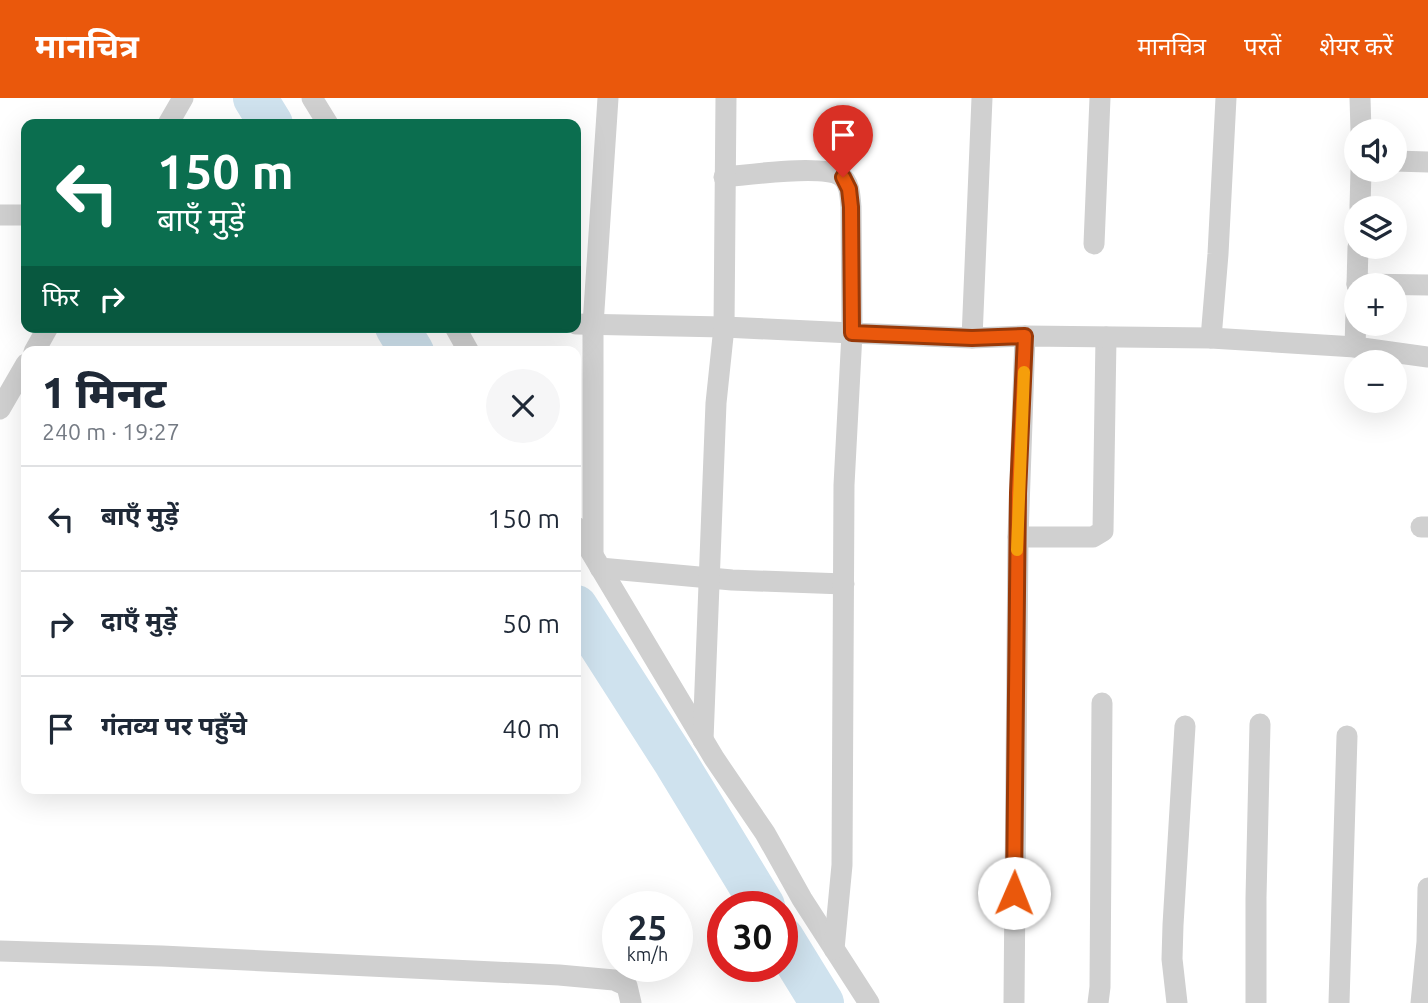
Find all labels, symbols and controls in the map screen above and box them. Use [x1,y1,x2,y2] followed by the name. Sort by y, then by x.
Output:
[35,27,139,64] text: मानचित्र
[1137,33,1206,60] text: मानचित्र
[1244,33,1281,60] text: परतें
[1319,33,1393,60] text: शेयर करें
[813,105,873,177] pin
[824,116,862,154] icon: arrive
[1344,119,1407,413] map controls
[1344,119,1407,182] button: sound
[157,143,294,198] text: 150 m
[42,147,133,238] icon: left
[1344,196,1407,259] button: layers
[157,201,245,237] text: बाएँ मुड़ें
[1344,273,1407,336] button: +
[93,280,131,318] icon: right
[42,282,79,311] text: फिर
[1344,350,1407,413] button: −
[42,369,166,416] text: 1 मिनट
[486,369,560,443] button: close
[42,419,180,444] text: 240 m · 19:27
[42,500,80,538] icon: left
[101,501,178,530] text: बाएँ मुड़ें
[488,504,560,533] text: 150 m
[42,605,80,643] icon: right
[101,606,177,635] text: दाएँ मुड़ें
[502,609,560,638] text: 50 m
[42,710,80,748] icon: arrive
[101,711,247,740] text: गंतव्य पर पहुँचे
[502,714,560,743] text: 40 m
[977,856,1051,930] position arrow
[707,891,798,982] speed limit sign: 30
[628,907,667,947] text: 25
[627,944,668,964] text: km/h

